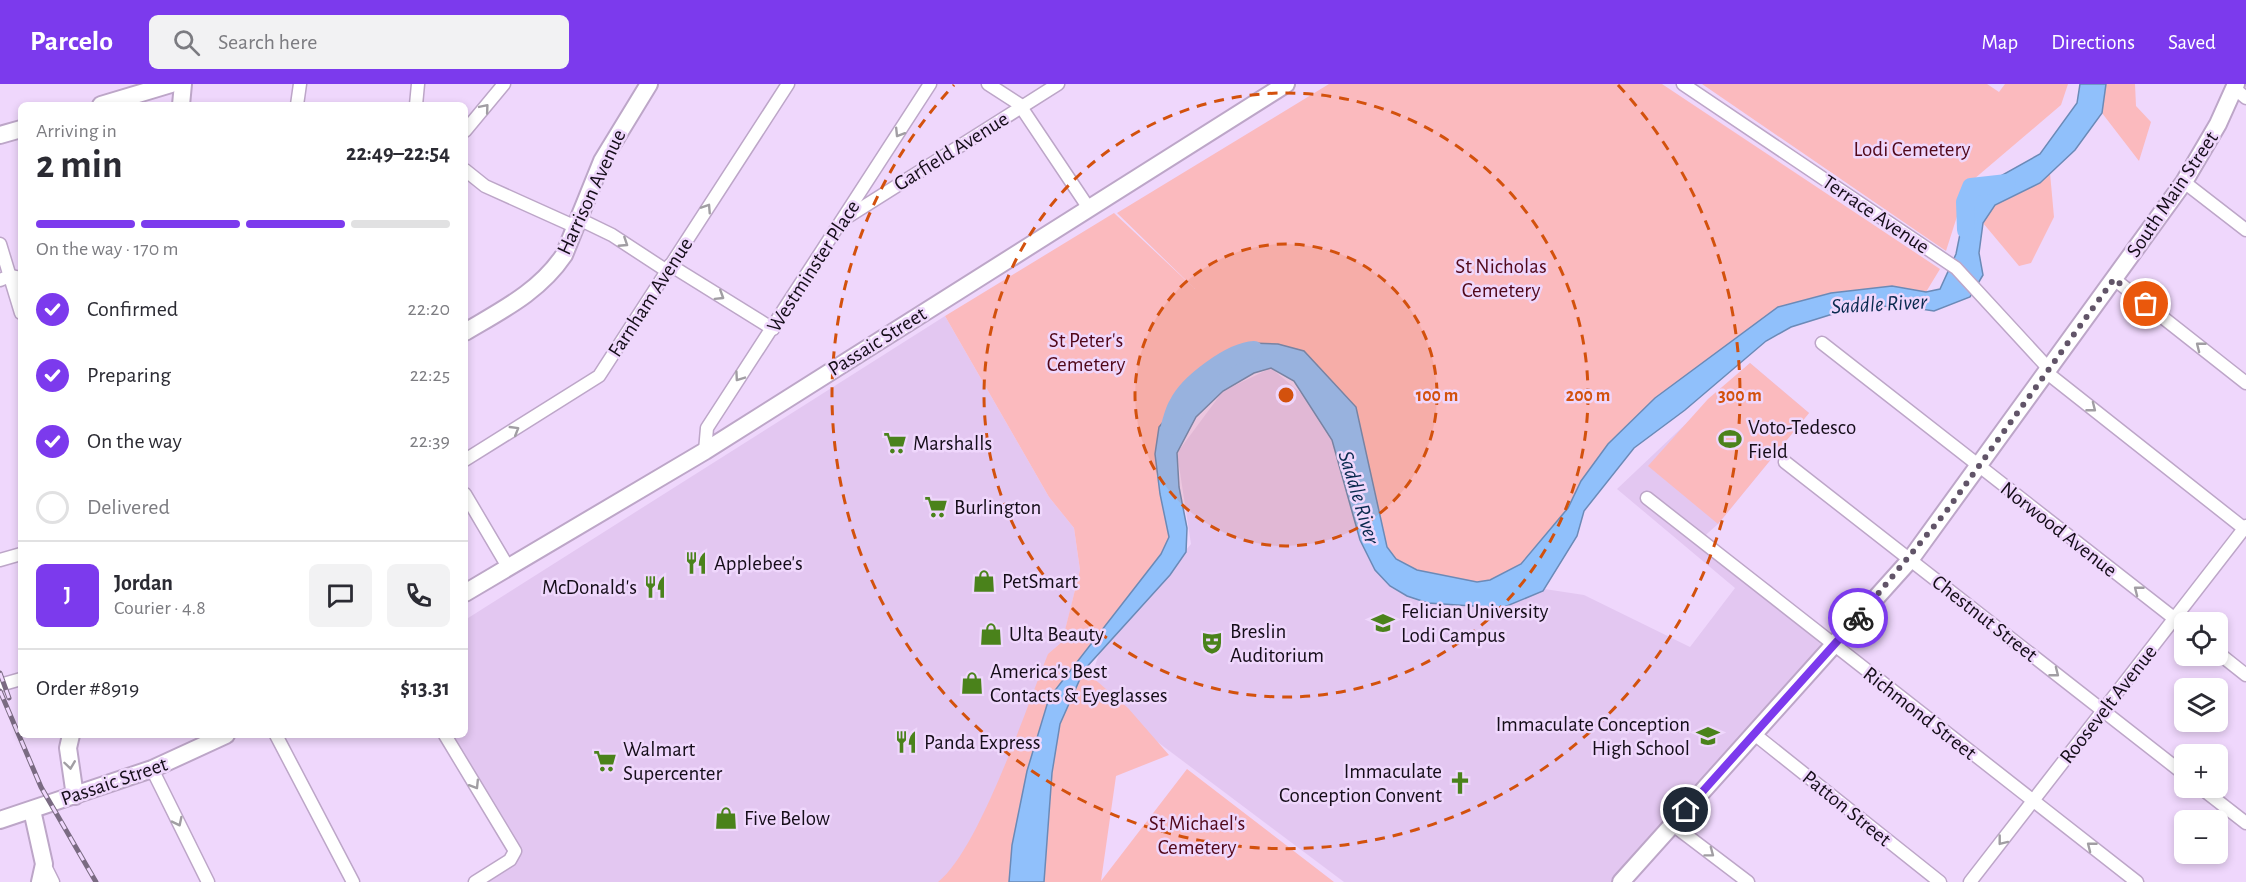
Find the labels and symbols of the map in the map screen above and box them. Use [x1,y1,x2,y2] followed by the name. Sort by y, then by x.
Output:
[477,104,488,115] one-way arrow
[890,108,1012,195] street label: Garfield Avenue
[553,126,630,258] street label: Harrison Avenue
[896,127,907,138] one-way arrow
[2123,127,2222,261] street label: South Main Street
[1854,139,1970,160] park label: Lodi Cemetery
[1818,171,1933,258] street label: Terrace Avenue
[763,197,864,336] street label: Westminster Place
[700,204,712,214] one-way arrow
[604,234,697,361] street label: Farnham Avenue
[617,236,628,247] one-way arrow
[1455,256,1547,301] park label: St Nicholas Cemetery
[2120,278,2171,329] pin
[714,288,724,300] one-way arrow
[1831,290,1928,317] water label: Saddle River
[824,303,930,380] street label: Passaic Street
[1047,330,1125,375] park label: St Peter's Cemetery
[2196,343,2207,354] one-way arrow
[735,370,746,381] one-way arrow
[1276,385,1296,405] centre of rings
[1416,387,1458,405] text: 100 m
[1566,387,1610,405] text: 200 m
[1718,387,1762,405] text: 300 m
[2085,401,2096,412] one-way arrow
[1748,417,1856,462] place label: Voto-Tedesco Field
[509,425,519,437] one-way arrow
[1717,426,1743,452] sports icon: Voto-Tedesco Field
[882,430,908,456] supermarket icon: Marshalls
[913,433,992,454] place label: Marshalls
[1334,448,1384,547] water label: Saddle River
[1997,478,2121,581] street label: Norwood Avenue
[923,494,949,520] supermarket icon: Burlington
[954,497,1041,518] place label: Burlington
[683,550,709,576] restaurant icon: Applebee's
[714,553,803,574] place label: Applebee's
[971,568,997,594] shop icon: PetSmart
[1002,571,1078,592] place label: PetSmart
[1928,571,2041,666] street label: Chestnut Street
[642,574,668,600] restaurant icon: McDonald's
[542,577,637,598] place label: McDonald's
[2133,586,2144,597] one-way arrow
[1828,588,1888,648] courier
[1401,601,1548,646] place label: Felician University Lodi Campus
[1370,610,1396,636] school or university icon: Felician University Lodi Campus
[978,621,1004,647] shop icon: Ulta Beauty
[1230,621,1324,666] place label: Breslin Auditorium
[1009,624,1104,645] place label: Ulta Beauty
[1199,630,1225,656] theatre icon: Breslin Auditorium
[2056,641,2161,767] street label: Roosevelt Avenue
[990,661,1168,706] place label: America's Best Contacts & Eyeglasses
[1859,663,1980,764] street label: Richmond Street
[2048,666,2059,677] one-way arrow
[959,670,985,696] shop icon: America's Best Contacts & Eyeglasses
[1496,714,1690,759] place label: Immaculate Conception High School
[1695,723,1721,749] school or university icon: Immaculate Conception High School
[893,729,919,755] restaurant icon: Panda Express
[924,732,1040,753] place label: Panda Express
[623,739,722,784] place label: Walmart Supercenter
[592,748,618,774] supermarket icon: Walmart Supercenter
[58,753,171,810] street label: Passaic Street
[64,761,76,770] one-way arrow
[1279,761,1442,806] place label: Immaculate Conception Convent
[1798,767,1895,850] street label: Patton Street
[1447,770,1473,796] church icon: Immaculate Conception Convent
[468,779,480,789] one-way arrow
[1660,784,1711,835] pin
[713,805,739,831] shop icon: Five Below
[744,808,830,829] place label: Five Below
[1149,813,1245,858] park label: St Michael's Cemetery
[171,815,182,826] one-way arrow
[1998,835,2009,846] one-way arrow
[2086,842,2097,853] one-way arrow
[1704,846,1715,857] one-way arrow

